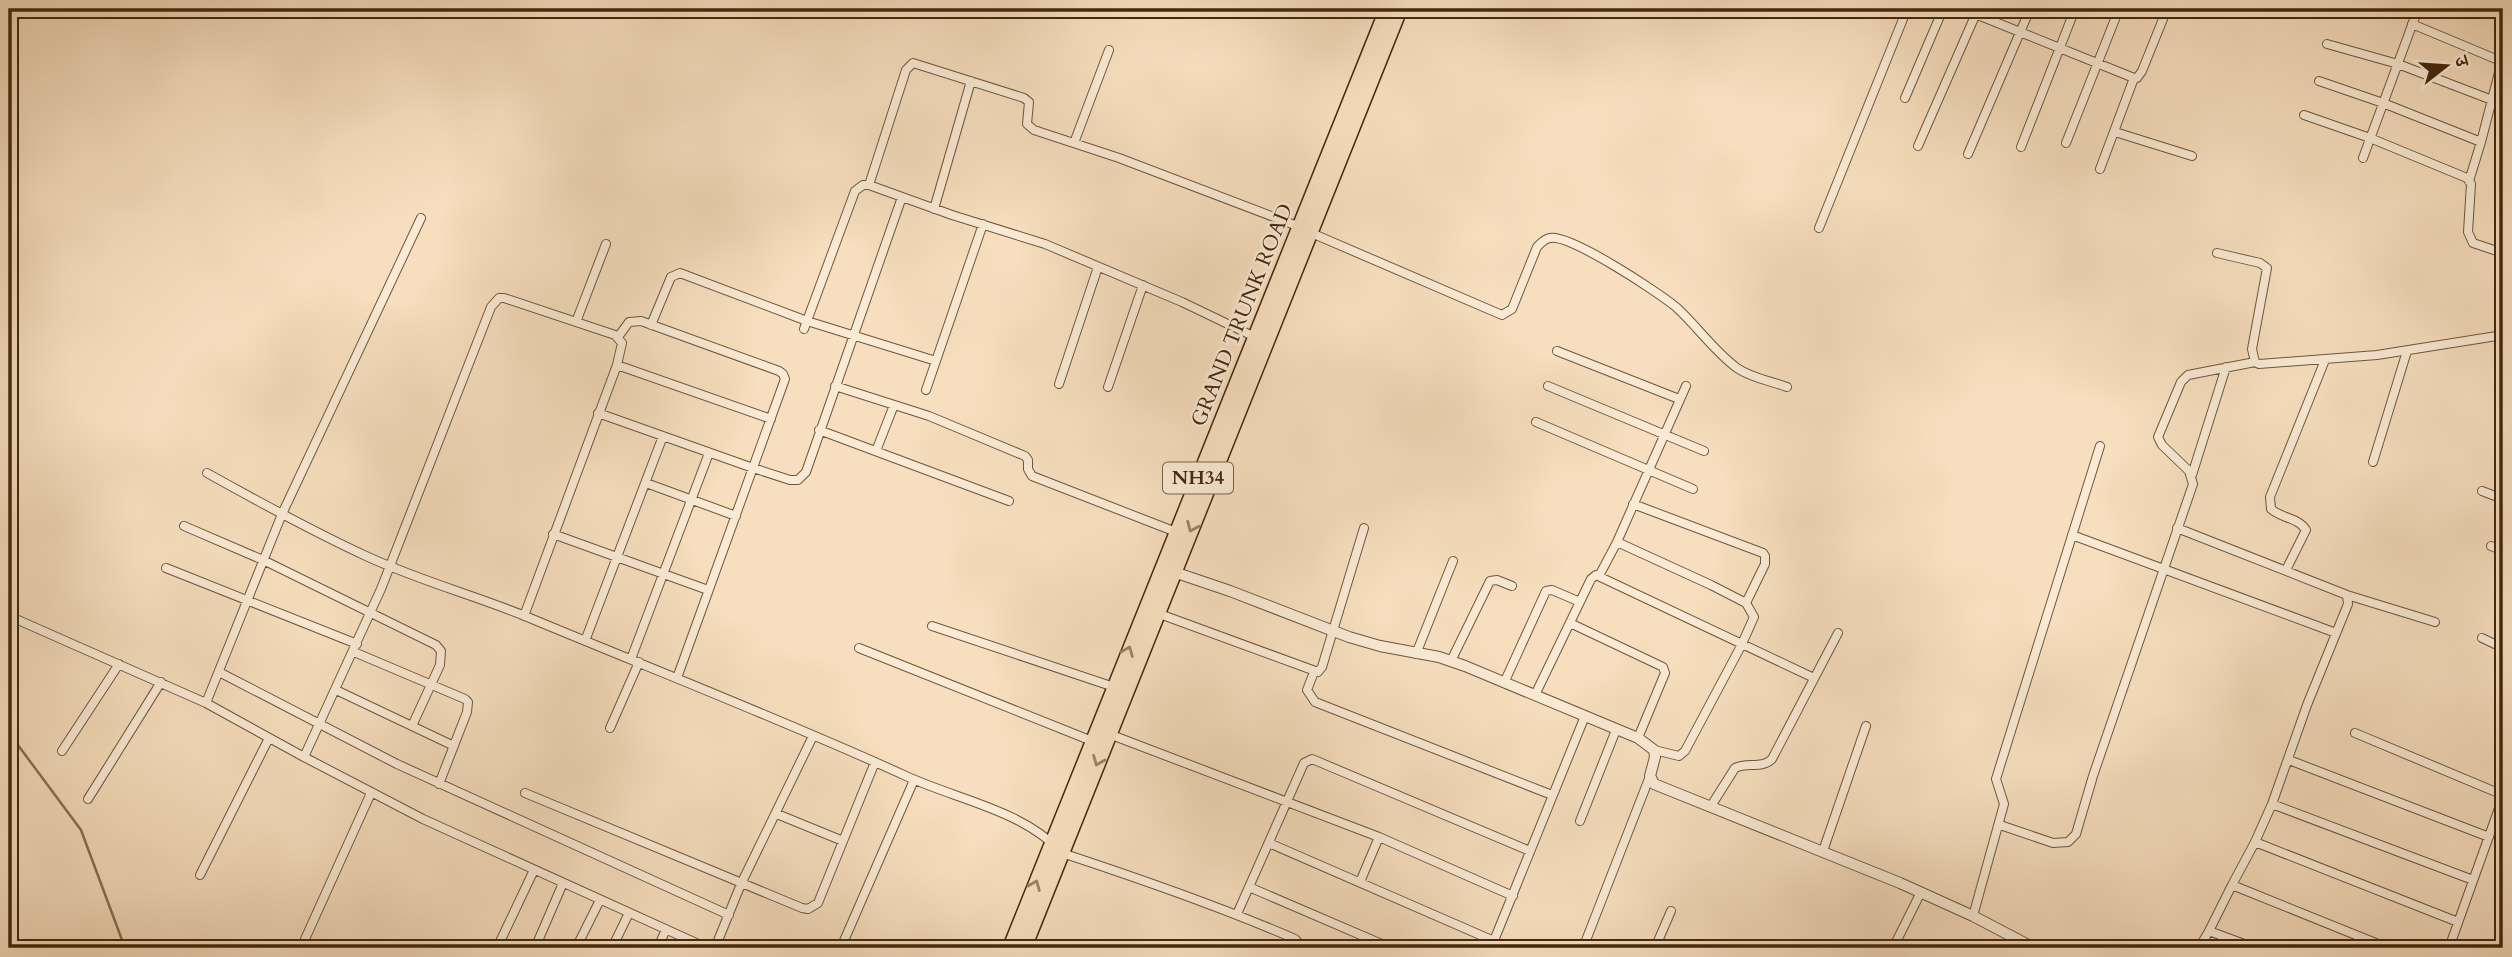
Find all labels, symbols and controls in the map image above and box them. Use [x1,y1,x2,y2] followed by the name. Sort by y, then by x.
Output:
[2410,32,2480,102] north arrow
[2447,51,2476,71] text: उ
[1184,199,1300,431] street label: GRAND TRUNK ROAD
[1163,463,1233,494] road number: NH34
[1187,520,1201,532] one-way arrow
[1120,645,1134,658] one-way arrow
[1093,754,1107,766] one-way arrow
[1027,880,1041,892] one-way arrow

